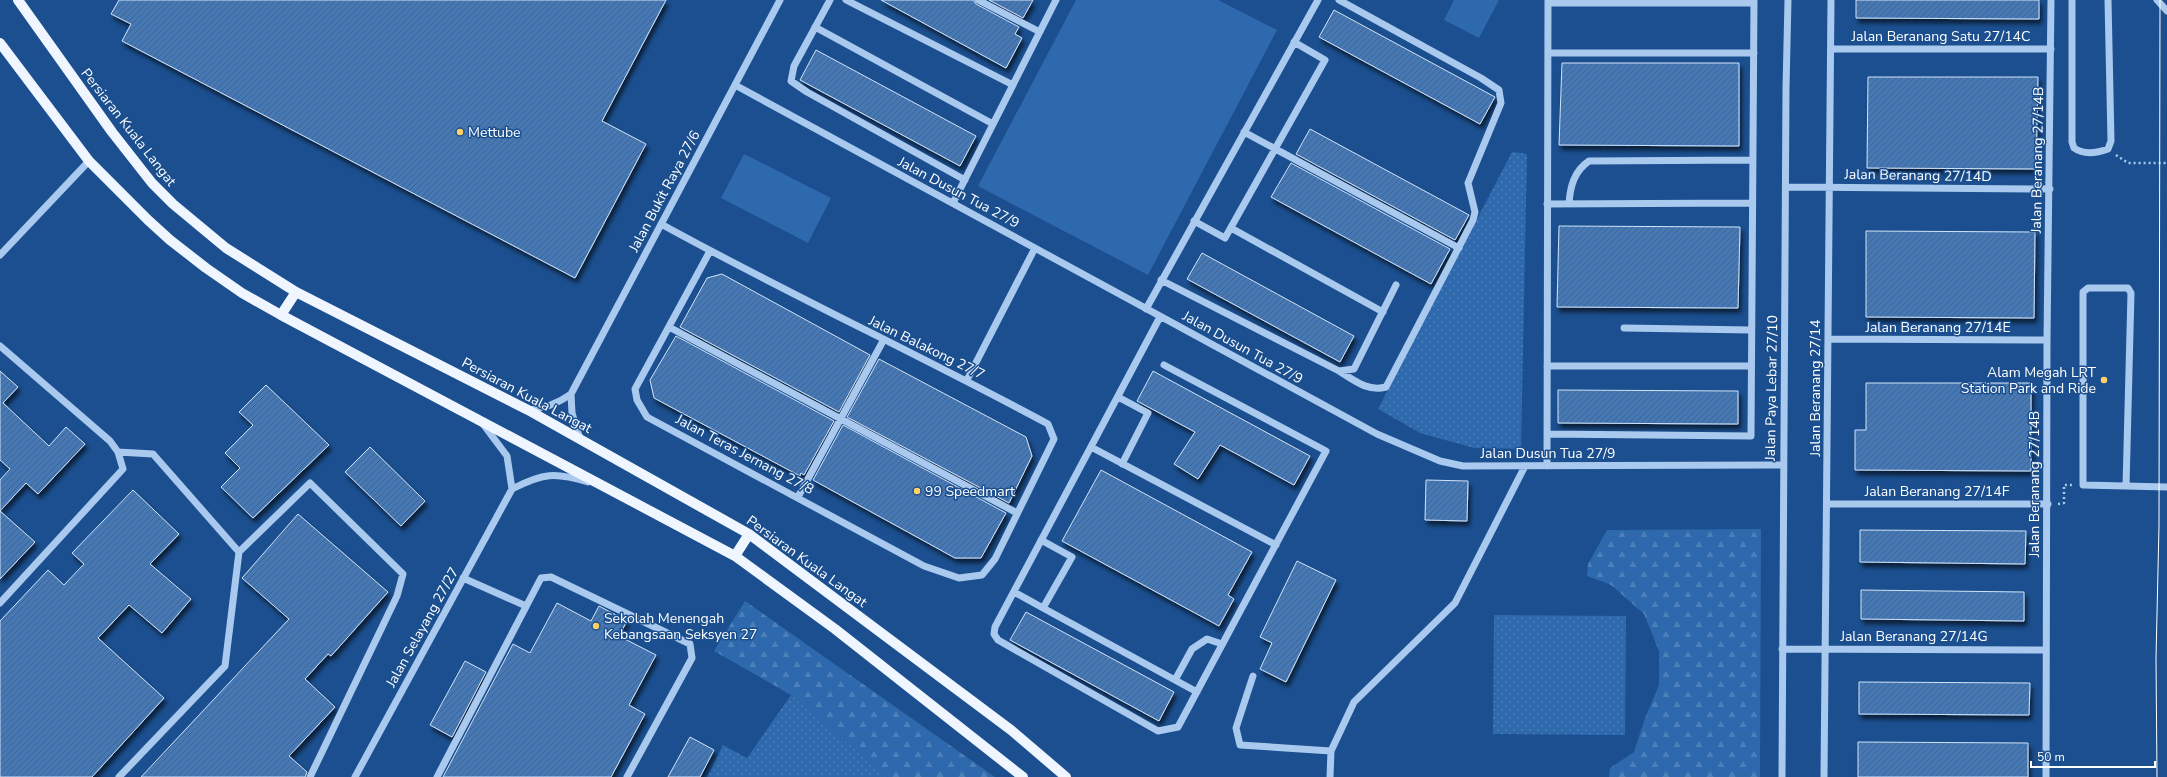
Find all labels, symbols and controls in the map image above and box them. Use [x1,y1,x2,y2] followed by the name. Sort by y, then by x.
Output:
[1851,27,2030,46] street label: Jalan Beranang Satu 27/14C
[77,64,181,190] street label: Persiaran Kuala Langat
[2027,87,2048,234] street label: Jalan Beranang 27/14B
[468,123,521,142] place label: Mettube
[455,127,465,137] marker: Mettube
[624,127,705,256] street label: Jalan Bukit Raya 27/6
[894,152,1023,232] street label: Jalan Dusun Tua 27/9
[1843,165,1992,186] street label: Jalan Beranang 27/14D
[1178,306,1306,388] street label: Jalan Dusun Tua 27/9
[865,311,988,384] street label: Jalan Balakong 27/7
[1761,315,1782,462] street label: Jalan Paya Lebar 27/10
[1864,318,2011,337] street label: Jalan Beranang 27/14E
[1806,319,1825,458] street label: Jalan Beranang 27/14
[458,353,595,438] street label: Persiaran Kuala Langat
[1961,363,2097,398] place label: Alam Megah LRT Station Park and Ride
[2099,375,2109,385] marker: Alam Megah LRT Station Park and Ride
[671,409,817,499] street label: Jalan Teras Jernang 27/8
[2025,411,2044,558] street label: Jalan Beranang 27/14B
[1480,444,1615,463] street label: Jalan Dusun Tua 27/9
[925,482,1015,501] place label: 99 Speedmart
[1864,482,2010,501] street label: Jalan Beranang 27/14F
[912,486,922,496] marker: 99 Speedmart
[743,511,871,612] street label: Persiaran Kuala Langat
[381,564,463,692] street label: Jalan Selayang 27/27
[604,609,757,644] place label: Sekolah Menengah Kebangsaan Seksyen 27
[591,621,601,631] marker: Sekolah Menengah Kebangsaan Seksyen 27
[1839,627,1988,646] street label: Jalan Beranang 27/14G
[2031,743,2155,769] scale bar
[2037,749,2065,765] text: 50 m

